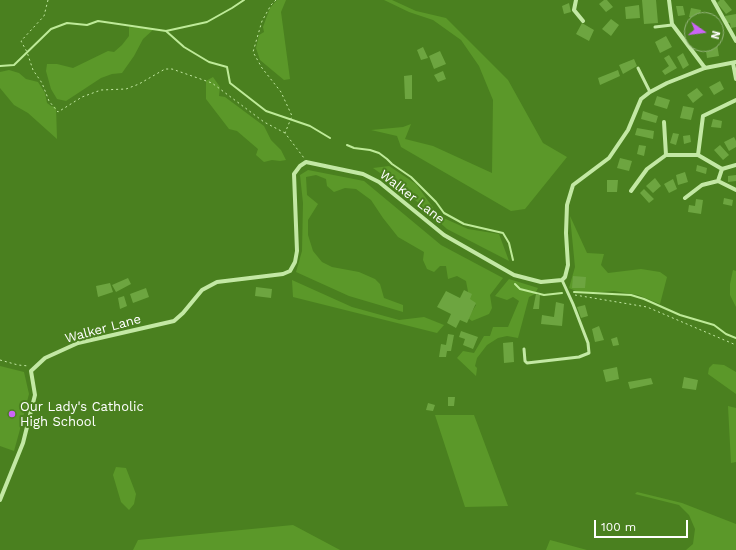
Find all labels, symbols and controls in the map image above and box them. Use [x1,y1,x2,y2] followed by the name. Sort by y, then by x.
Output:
[684,12,724,52] north arrow
[708,29,722,40] text: N
[376,167,448,227] street label: Walker Lane
[63,311,143,347] street label: Walker Lane
[20,399,144,430] place label: Our Lady's Catholic High School
[7,409,17,419] marker: Our Lady's Catholic High School
[596,512,690,538] scale bar
[601,520,636,534] text: 100 m

